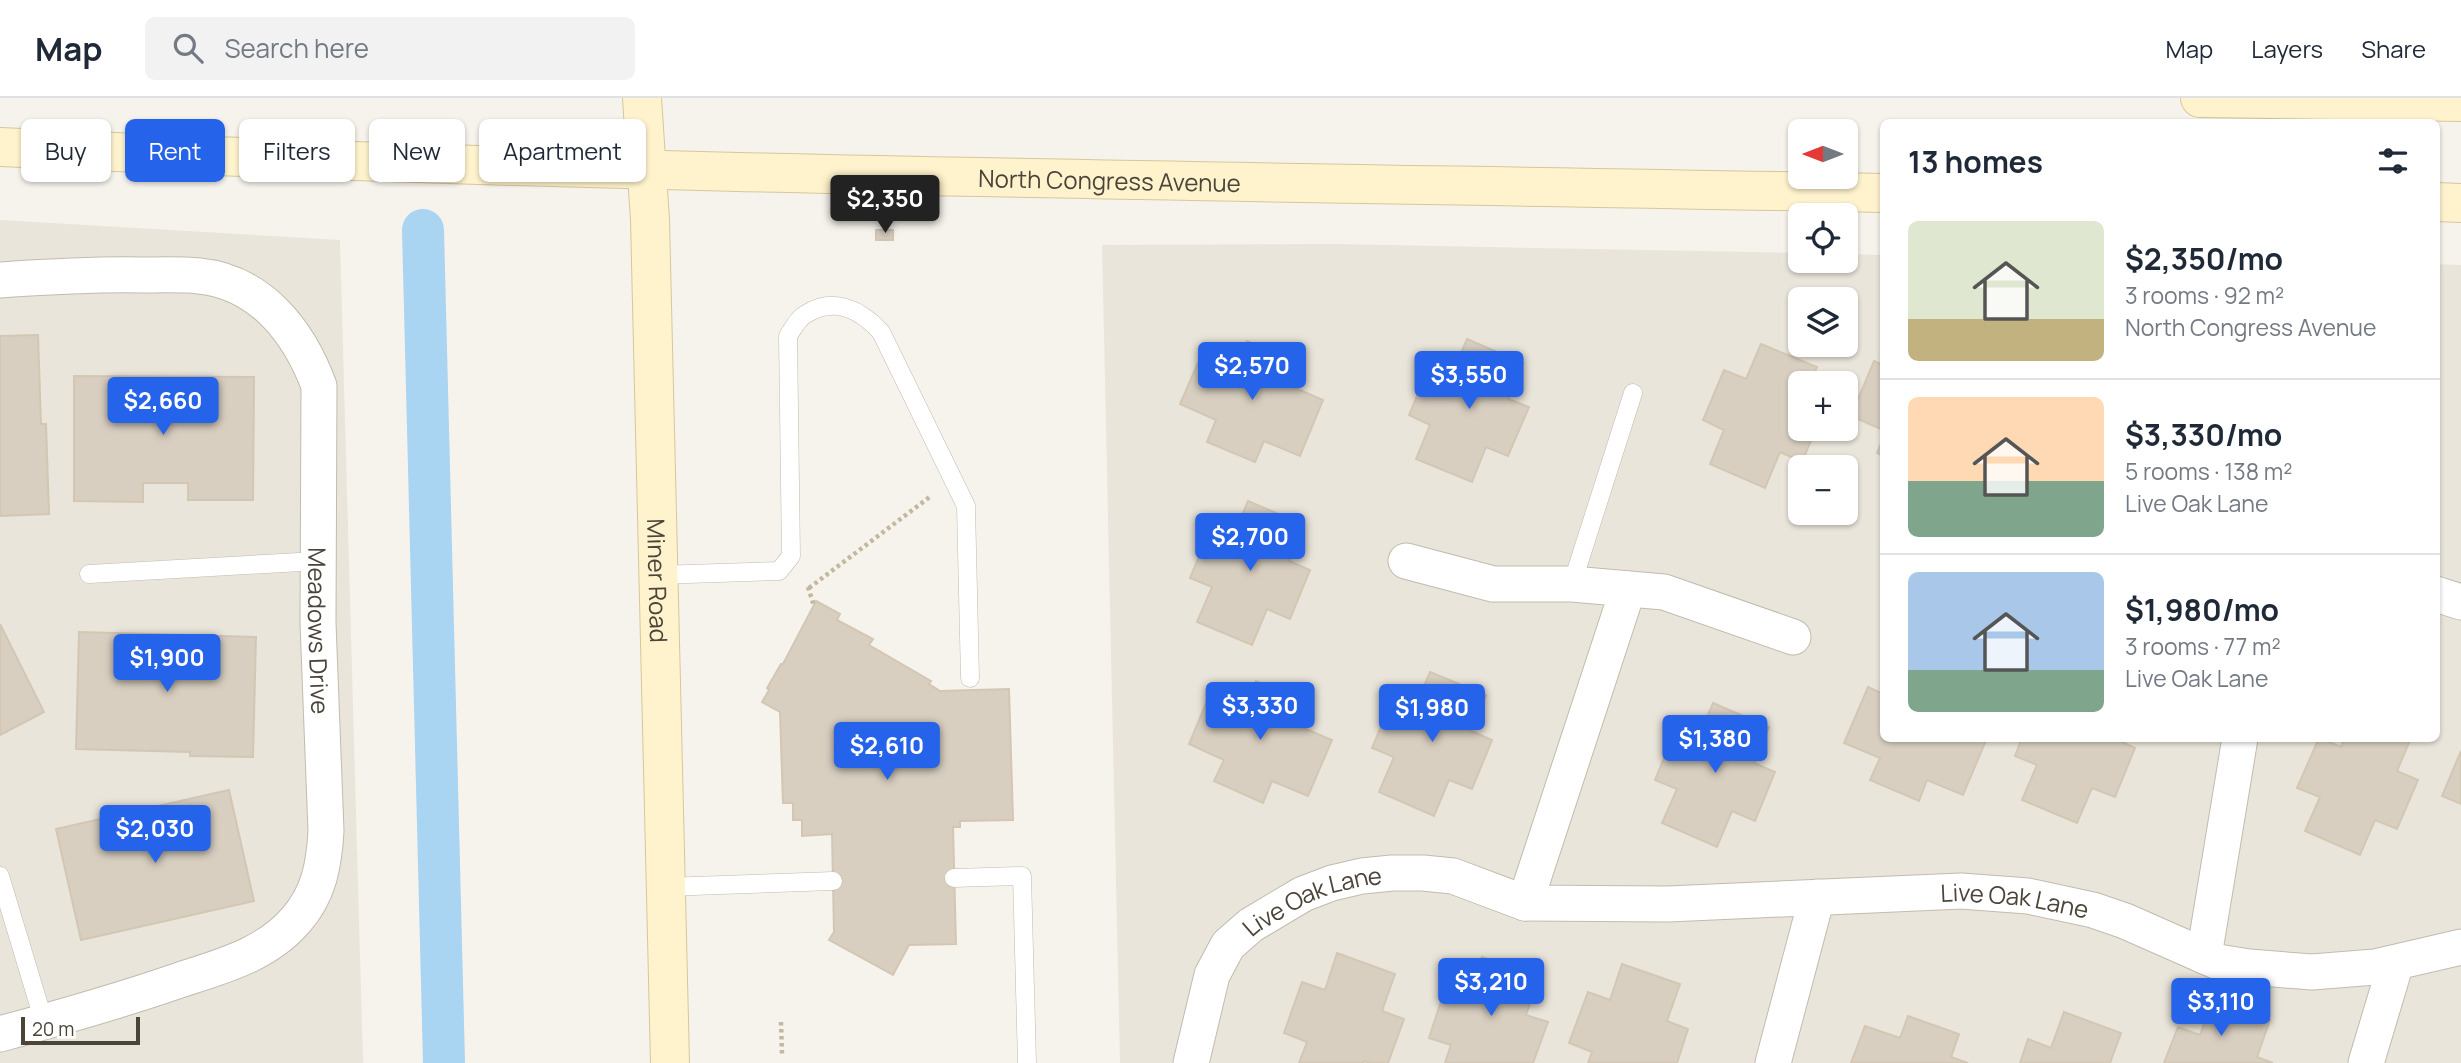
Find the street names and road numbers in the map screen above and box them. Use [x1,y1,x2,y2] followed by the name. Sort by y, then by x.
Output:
[978,161,1241,198] street label: North Congress Avenue
[641,518,677,643] street label: Miner Road
[302,547,338,715] street label: Meadows Drive
[1234,858,1383,943] street label: Live Oak Lane
[1940,874,2092,925] street label: Live Oak Lane

